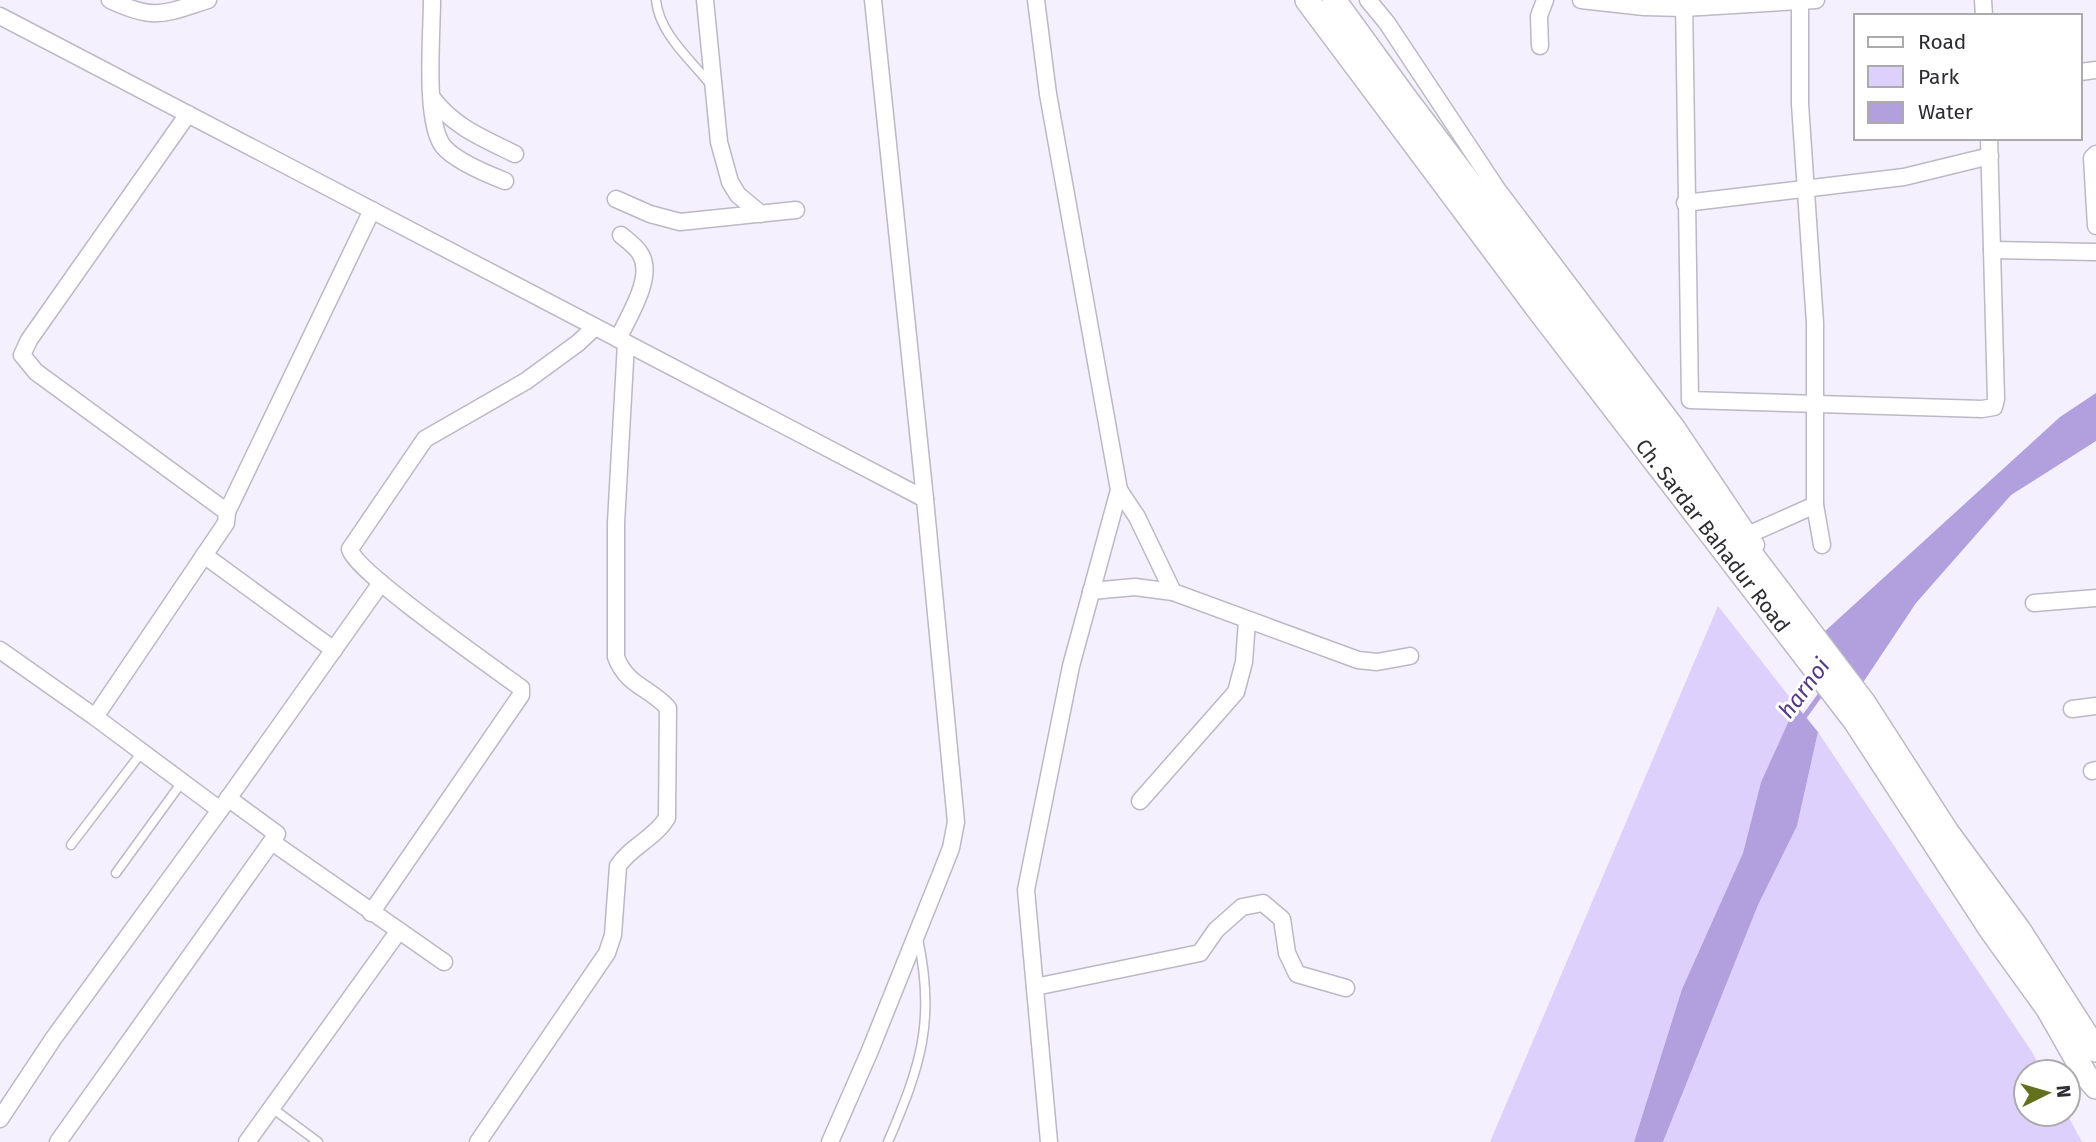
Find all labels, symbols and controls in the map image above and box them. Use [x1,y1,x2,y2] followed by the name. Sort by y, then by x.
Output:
[1854,14,2082,140] legend
[1918,29,1966,55] text: Road
[1918,64,1960,90] text: Park
[1918,99,1973,125] text: Water
[1630,434,1795,638] street label: Ch. Sardar Bahadur Road
[1772,652,1836,724] water label: harnoi
[2012,1058,2082,1128] north arrow
[2051,1084,2075,1099] text: N

